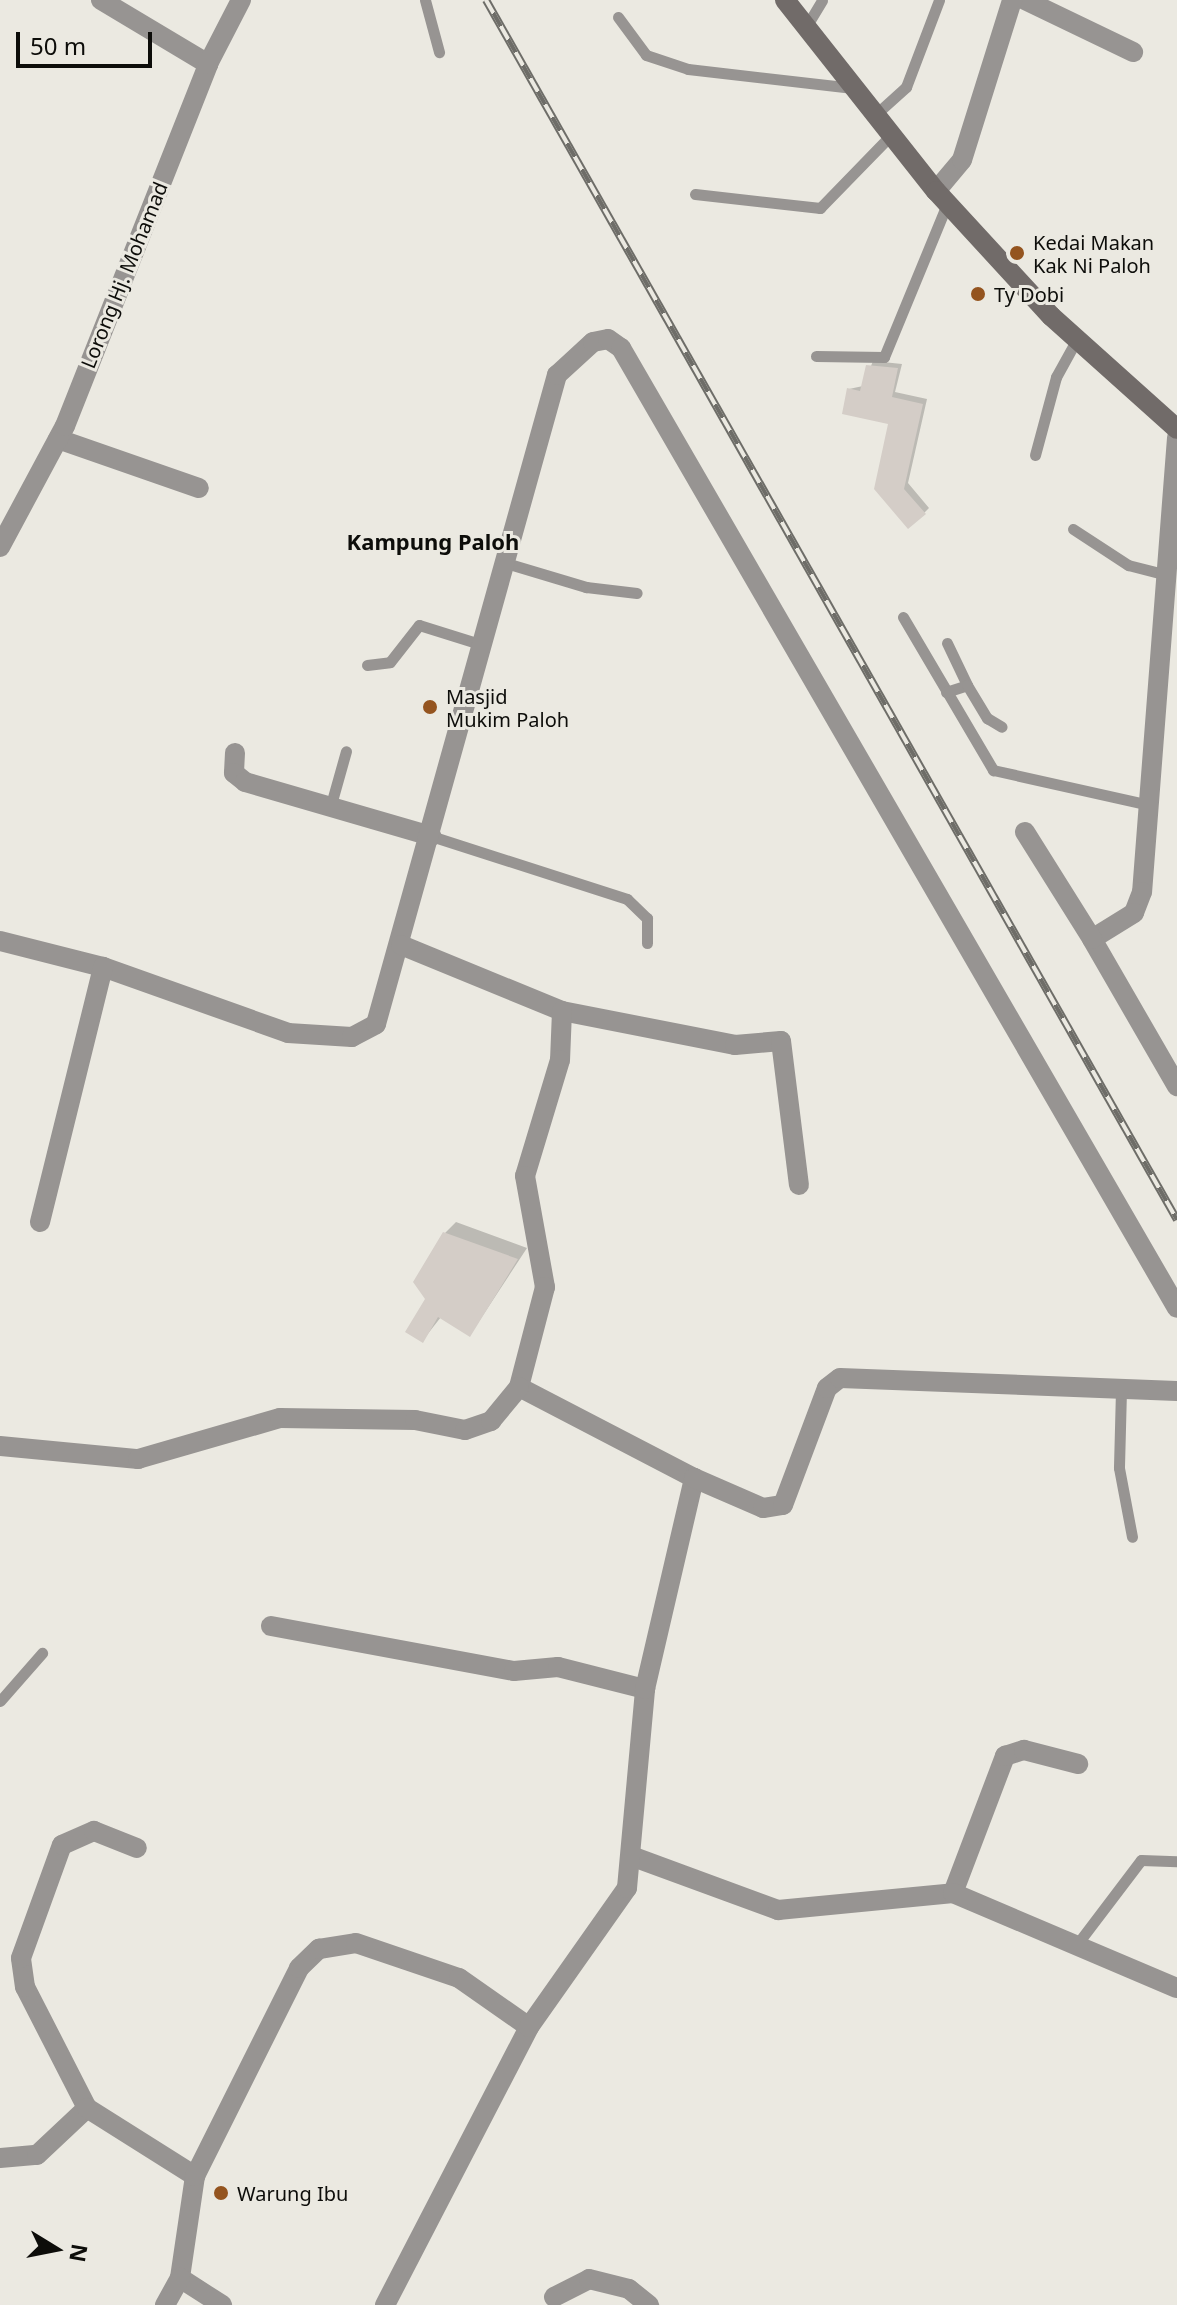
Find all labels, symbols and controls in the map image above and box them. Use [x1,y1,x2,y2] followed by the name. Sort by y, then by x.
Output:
[20,16,156,66] scale bar
[30,29,86,62] text: 50 m
[76,178,172,372] street label: Lorong Hj. Mohamad
[1033,230,1154,277] place label: Kedai Makan Kak Ni Paloh
[1008,244,1026,262] marker: Kedai Makan Kak Ni Paloh
[994,282,1064,306] place label: Ty Dobi
[969,285,987,303] marker: Ty Dobi
[347,529,519,555] district label: Kampung Paloh
[446,684,569,731] place label: Masjid Mukim Paloh
[421,698,439,716] marker: Masjid Mukim Paloh
[237,2181,348,2205] place label: Warung Ibu
[212,2184,230,2202] marker: Warung Ibu
[16,2209,96,2289] north arrow
[63,2242,96,2265] text: N

